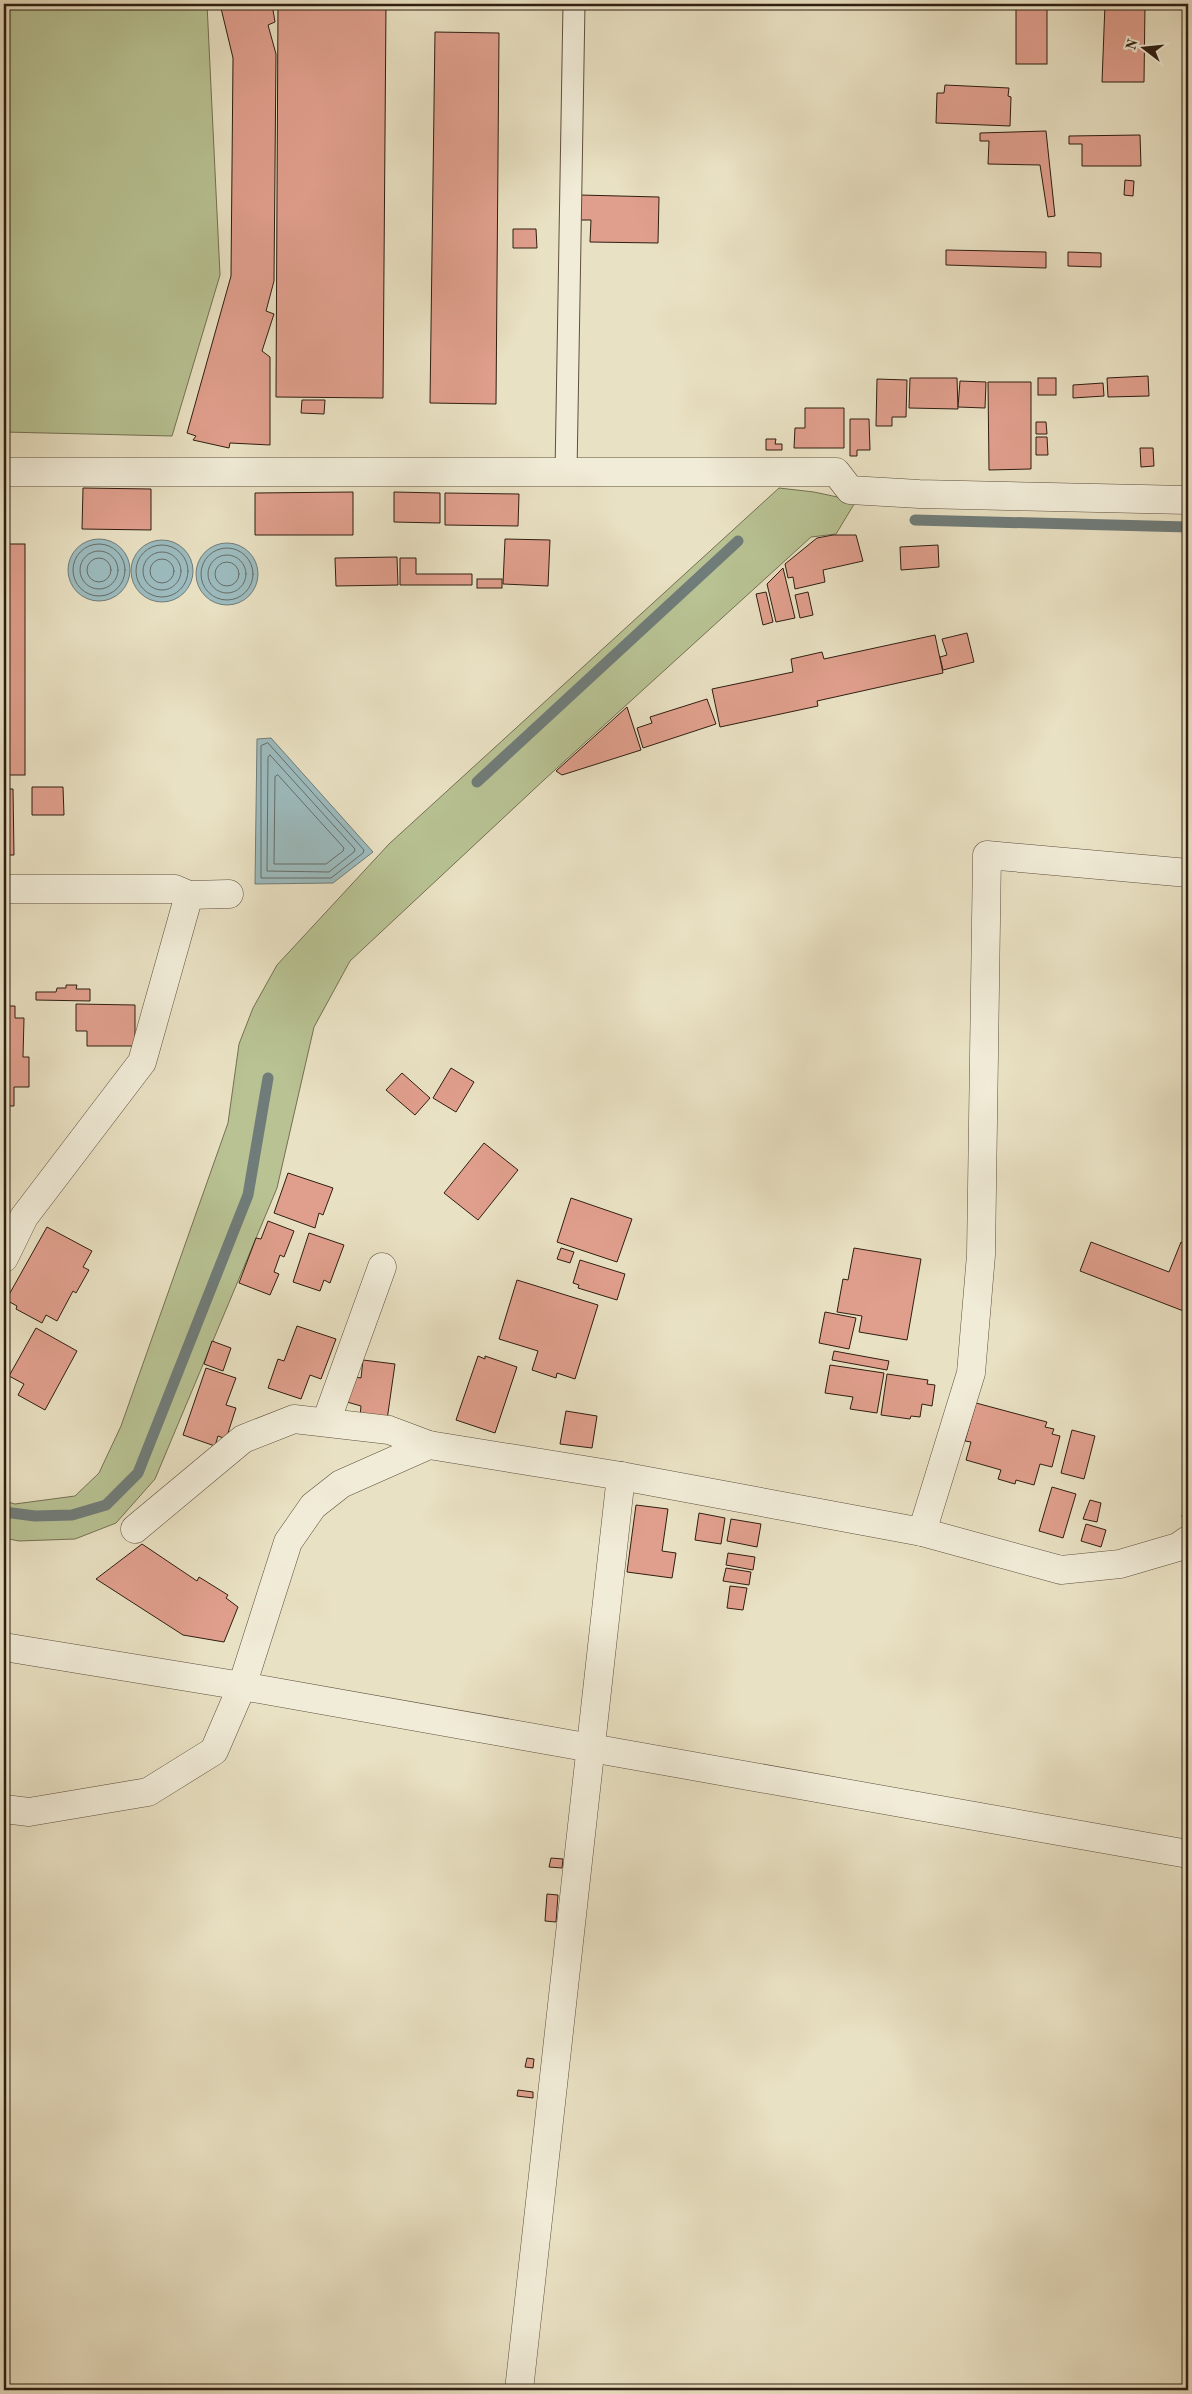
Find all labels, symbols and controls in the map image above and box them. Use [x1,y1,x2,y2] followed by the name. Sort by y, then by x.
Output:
[1120,22,1170,72] north arrow
[1124,37,1141,52] text: N

